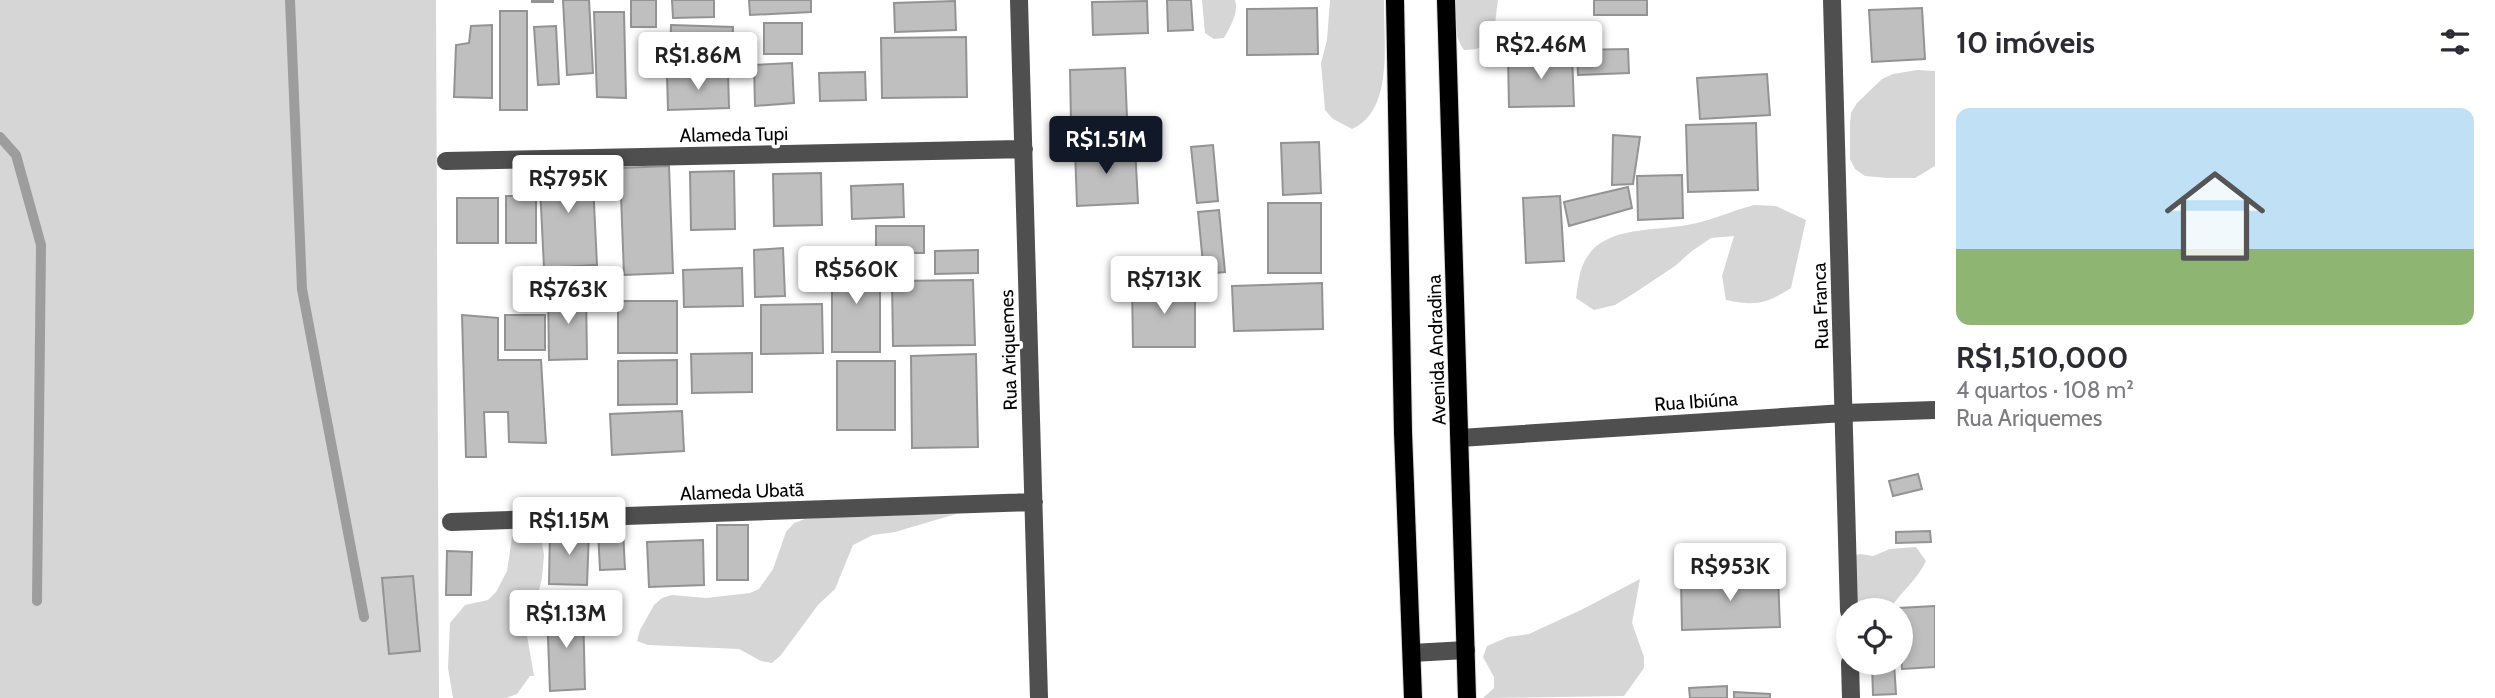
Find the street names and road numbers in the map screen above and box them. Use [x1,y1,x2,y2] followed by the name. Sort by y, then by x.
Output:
[680,122,788,147] street label: Alameda Tupi
[1807,262,1834,350] street label: Rua Franca
[1422,274,1451,426] street label: Avenida Andradina
[995,289,1022,411] street label: Rua Ariquemes
[1654,387,1739,416] street label: Rua Ibiúna
[680,478,804,505] street label: Alameda Ubatã

